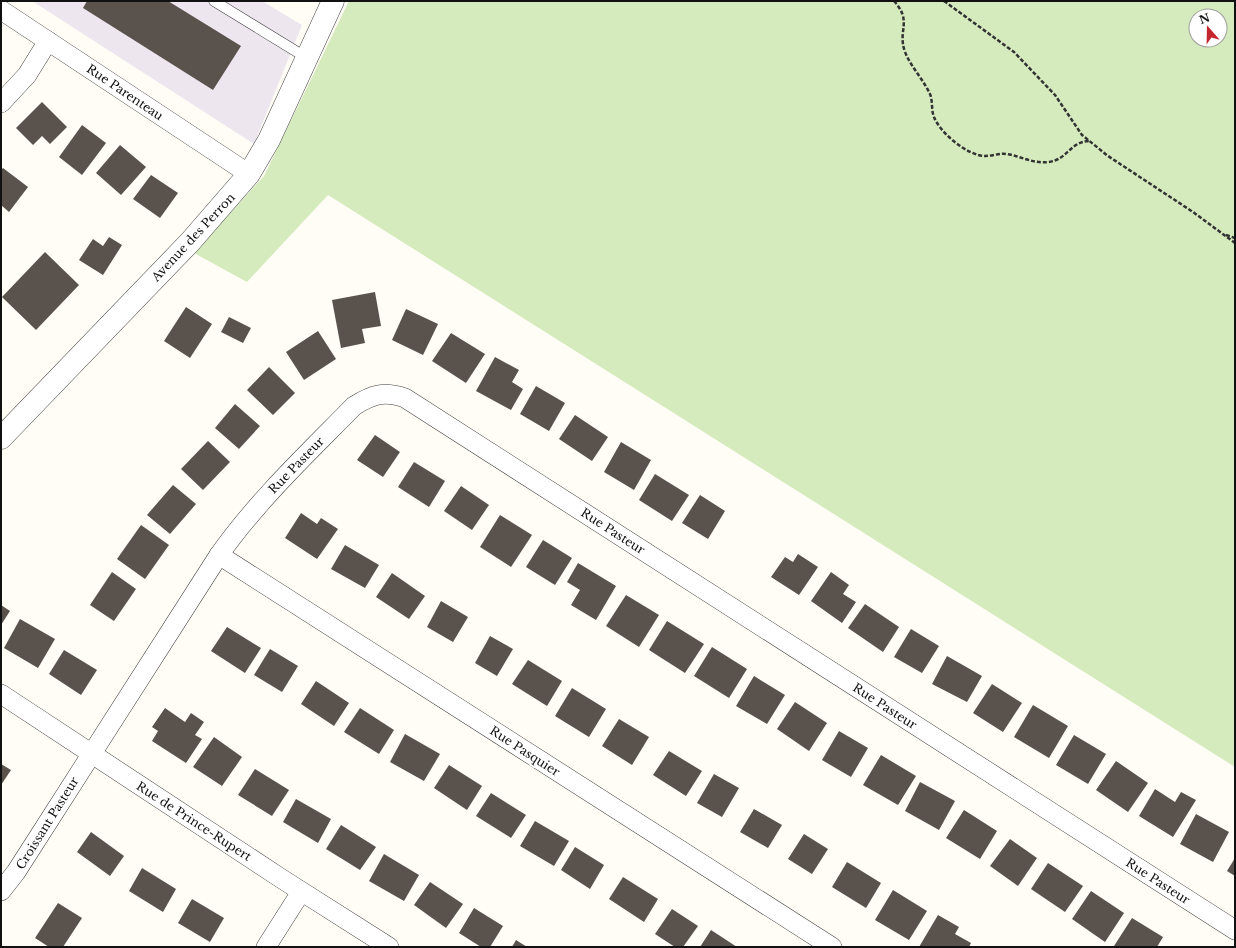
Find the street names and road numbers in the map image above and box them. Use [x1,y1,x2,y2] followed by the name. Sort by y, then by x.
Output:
[84,61,166,123] street label: Rue Parenteau
[148,190,238,285] street label: Avenue des Perron
[265,433,327,497] street label: Rue Pasteur
[578,505,648,557] street label: Rue Pasteur
[850,680,920,732] street label: Rue Pasteur
[487,723,563,779] street label: Rue Pasquier
[12,774,82,872] street label: Croissant Pasteur
[134,778,255,864] street label: Rue de Prince-Rupert
[1123,855,1193,907] street label: Rue Pasteur

